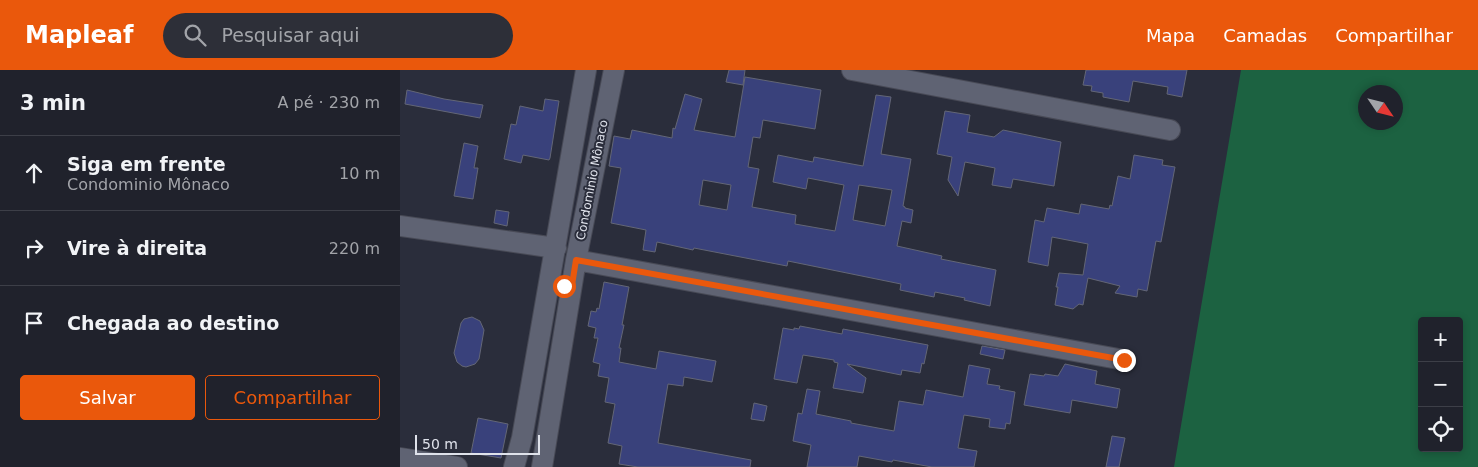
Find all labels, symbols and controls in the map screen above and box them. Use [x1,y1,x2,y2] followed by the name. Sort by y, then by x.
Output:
[163,13,513,58] search box
[25,21,133,49] text: Mapleaf
[181,21,209,49] icon: search
[221,24,360,46] text: Pesquisar aqui
[1146,25,1195,46] text: Mapa
[1223,25,1307,46] text: Camadas
[1335,25,1453,46] text: Compartilhar
[1358,85,1403,130] north arrow
[20,91,86,115] text: 3 min
[278,93,380,112] text: A pé · 230 m
[573,119,611,241] street label: Condominio Mônaco
[67,153,226,175] text: Siga em frente
[20,159,48,187] icon: ahead
[339,164,380,183] text: 10 m
[67,175,230,194] text: Condominio Mônaco
[20,234,48,262] icon: right
[67,237,207,259] text: Vire à direita
[329,239,380,258] text: 220 m
[553,275,576,298] route start
[20,309,48,337] icon: arrive
[67,312,279,334] text: Chegada ao destino
[1418,317,1463,452] map controls
[1418,317,1463,362] button: +
[1113,349,1136,372] route end
[1418,362,1463,407] button: −
[20,375,195,420] button: Salvar
[205,375,380,420] button: Compartilhar
[1418,407,1463,452] button: locate
[415,432,540,455] scale bar
[422,436,458,452] text: 50 m

